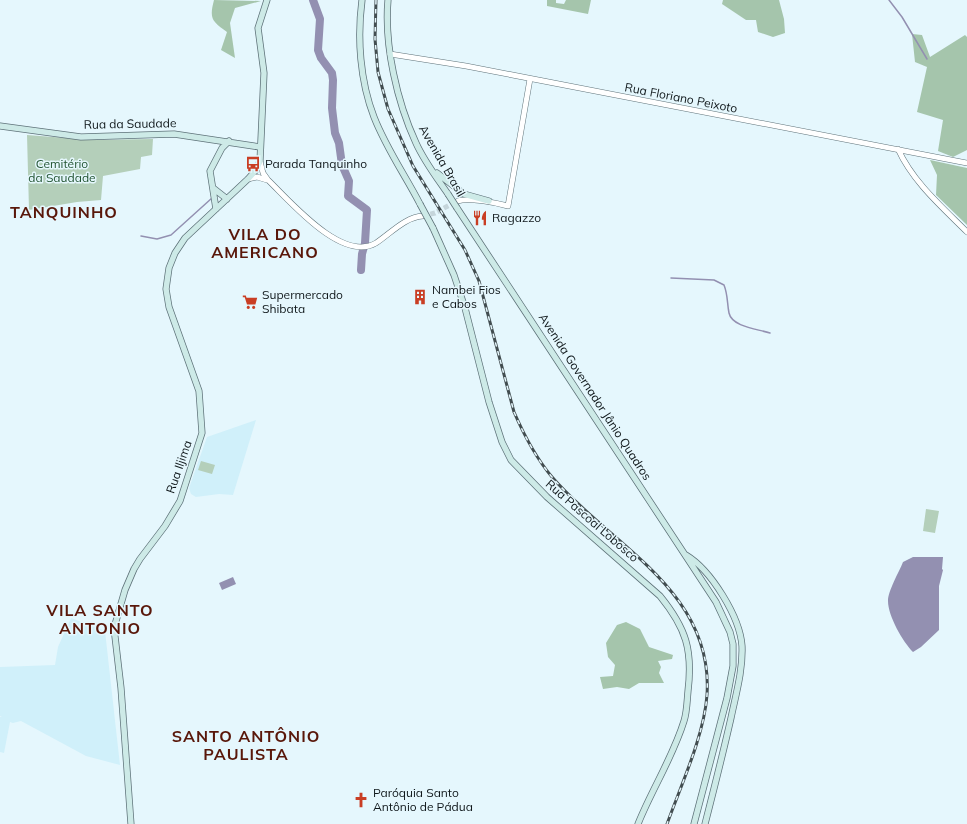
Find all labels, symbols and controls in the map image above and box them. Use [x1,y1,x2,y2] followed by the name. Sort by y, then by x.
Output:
[623,79,739,116] street label: Rua Floriano Peixoto
[83,115,177,132] street label: Rua da Saudade
[416,122,469,199] street label: Avenida Brasil
[244,155,262,173] bus stop icon: Parada Tanquinho
[28,156,96,185] park label: Cemitério da Saudade
[265,156,367,171] place label: Parada Tanquinho
[10,202,118,222] district label: TANQUINHO
[471,209,489,227] restaurant icon: Ragazzo
[492,210,541,225] place label: Ragazzo
[211,224,319,262] district label: VILA DO AMERICANO
[432,282,501,311] place label: Nambei Fios e Cabos
[262,287,343,316] place label: Supermercado Shibata
[411,288,429,306] building icon: Nambei Fios e Cabos
[241,293,259,311] supermarket icon: Supermercado Shibata
[536,310,655,483] street label: Avenida Governador Jânio Quadros
[162,438,195,495] street label: Rua Iljima
[543,476,642,565] street label: Rua Pascoal Lobosco
[45,600,154,638] district label: VILA SANTO ANTONIO
[172,726,320,764] district label: SANTO ANTÔNIO PAULISTA
[373,785,473,814] place label: Paróquia Santo Antônio de Pádua
[352,791,370,809] church icon: Paróquia Santo Antônio de Pádua

